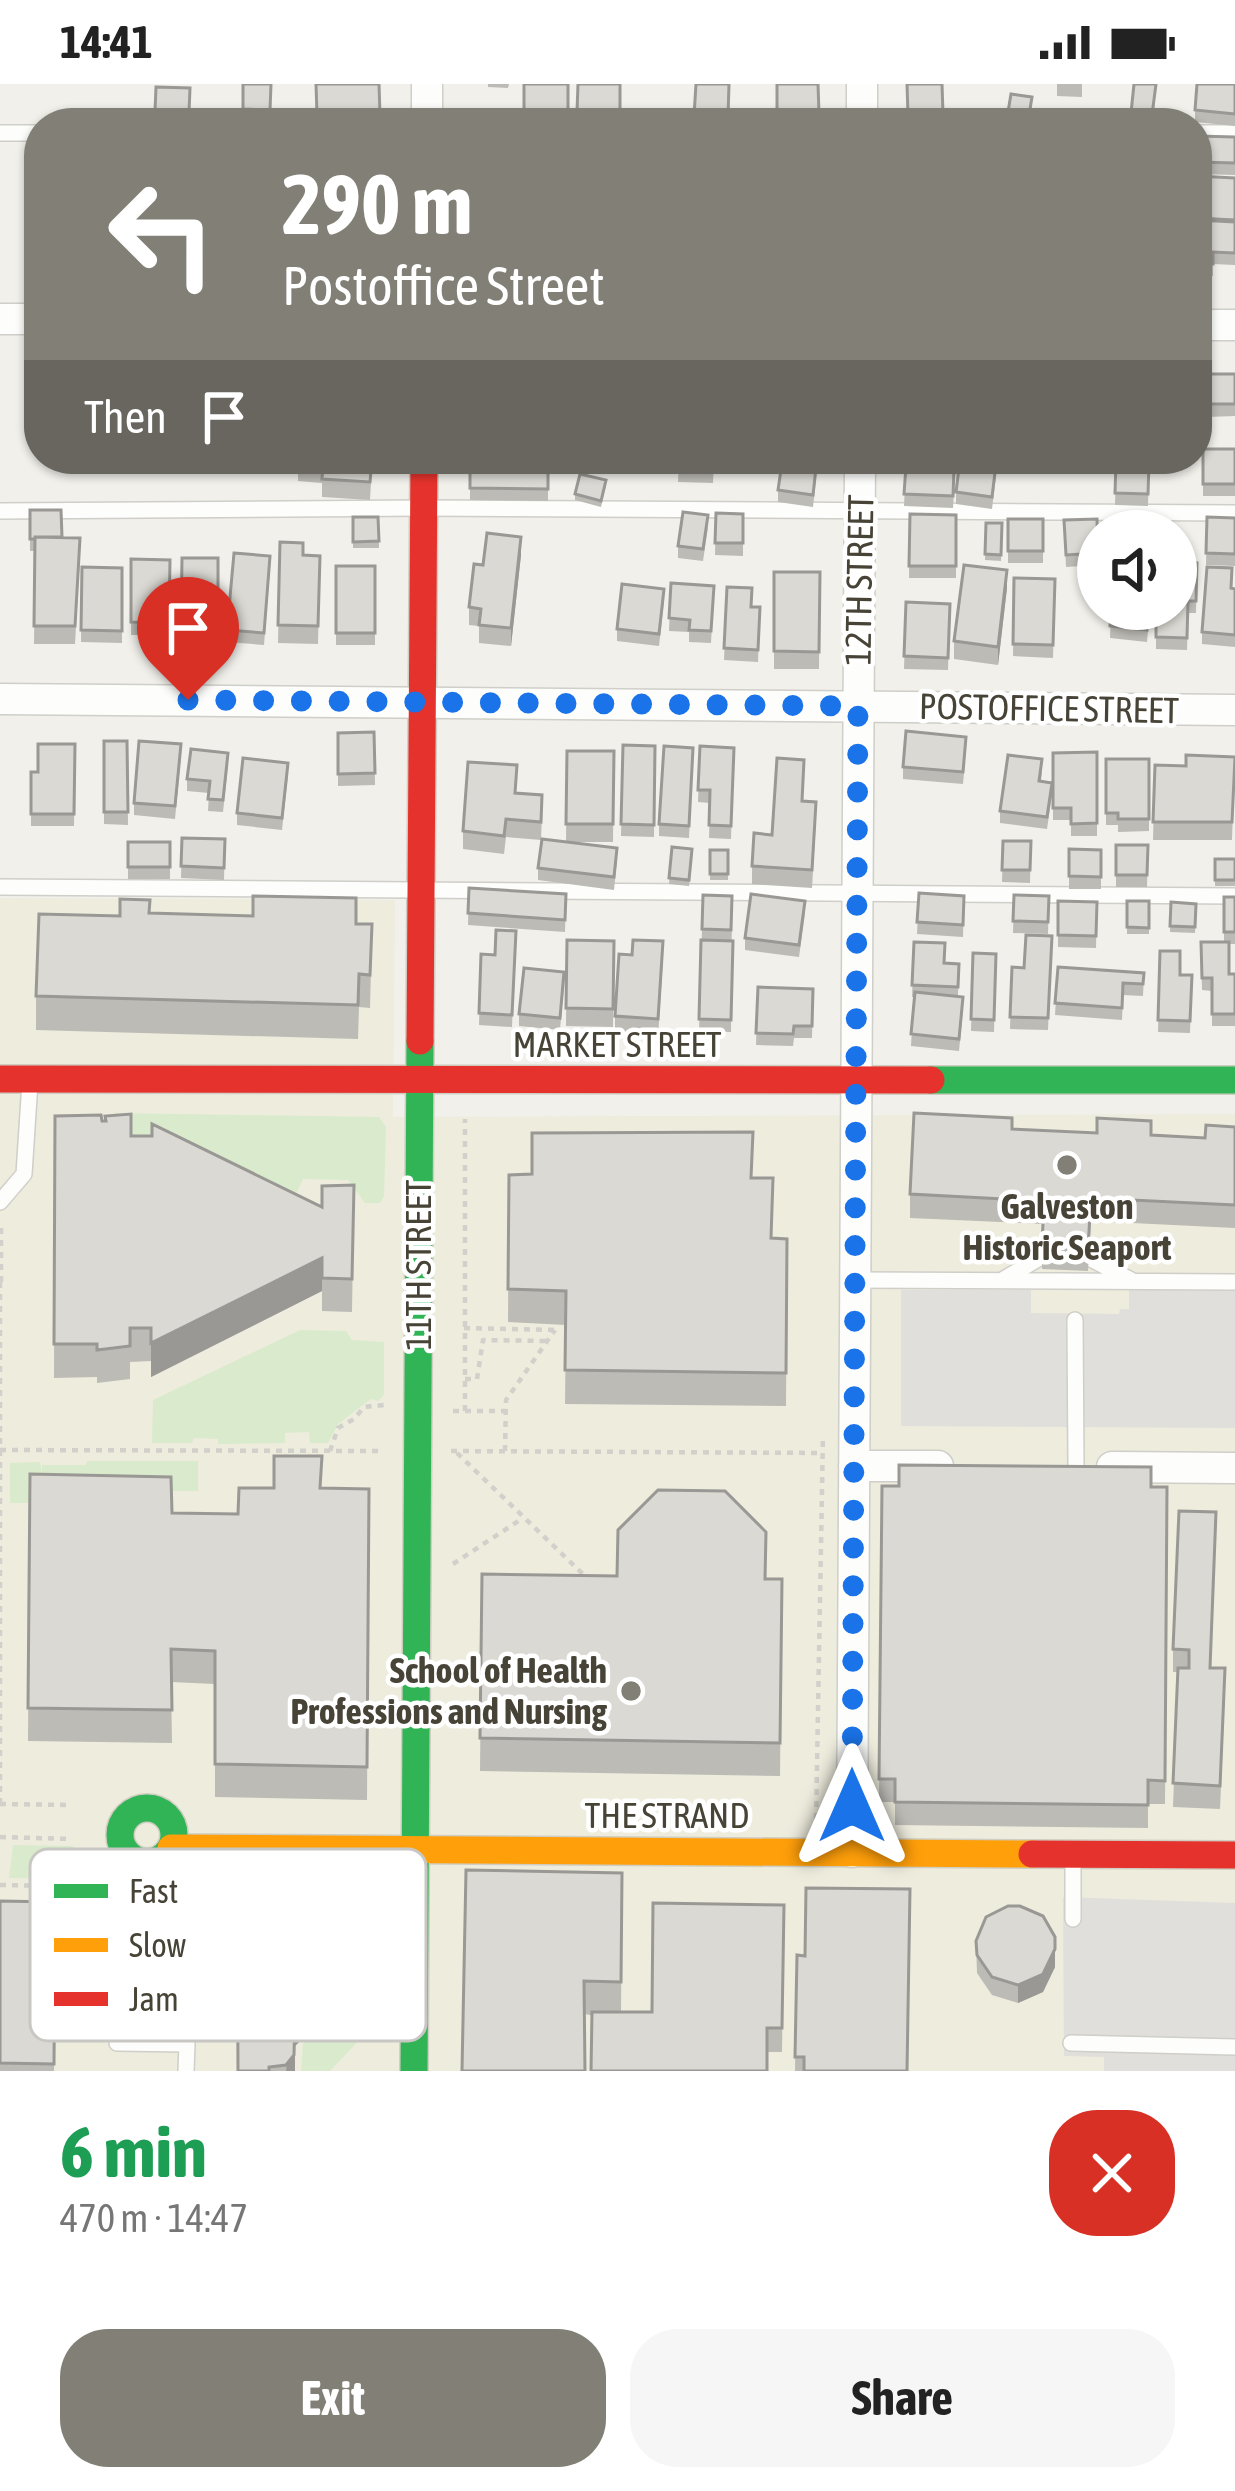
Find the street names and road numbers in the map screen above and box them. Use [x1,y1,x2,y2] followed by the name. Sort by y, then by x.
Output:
[837,494,881,666] street label: 12TH STREET
[919,685,1180,731] street label: POSTOFFICE STREET
[513,1023,722,1065] street label: MARKET STREET
[397,1179,439,1350] street label: 11TH STREET
[585,1794,749,1836] street label: THE STRAND

